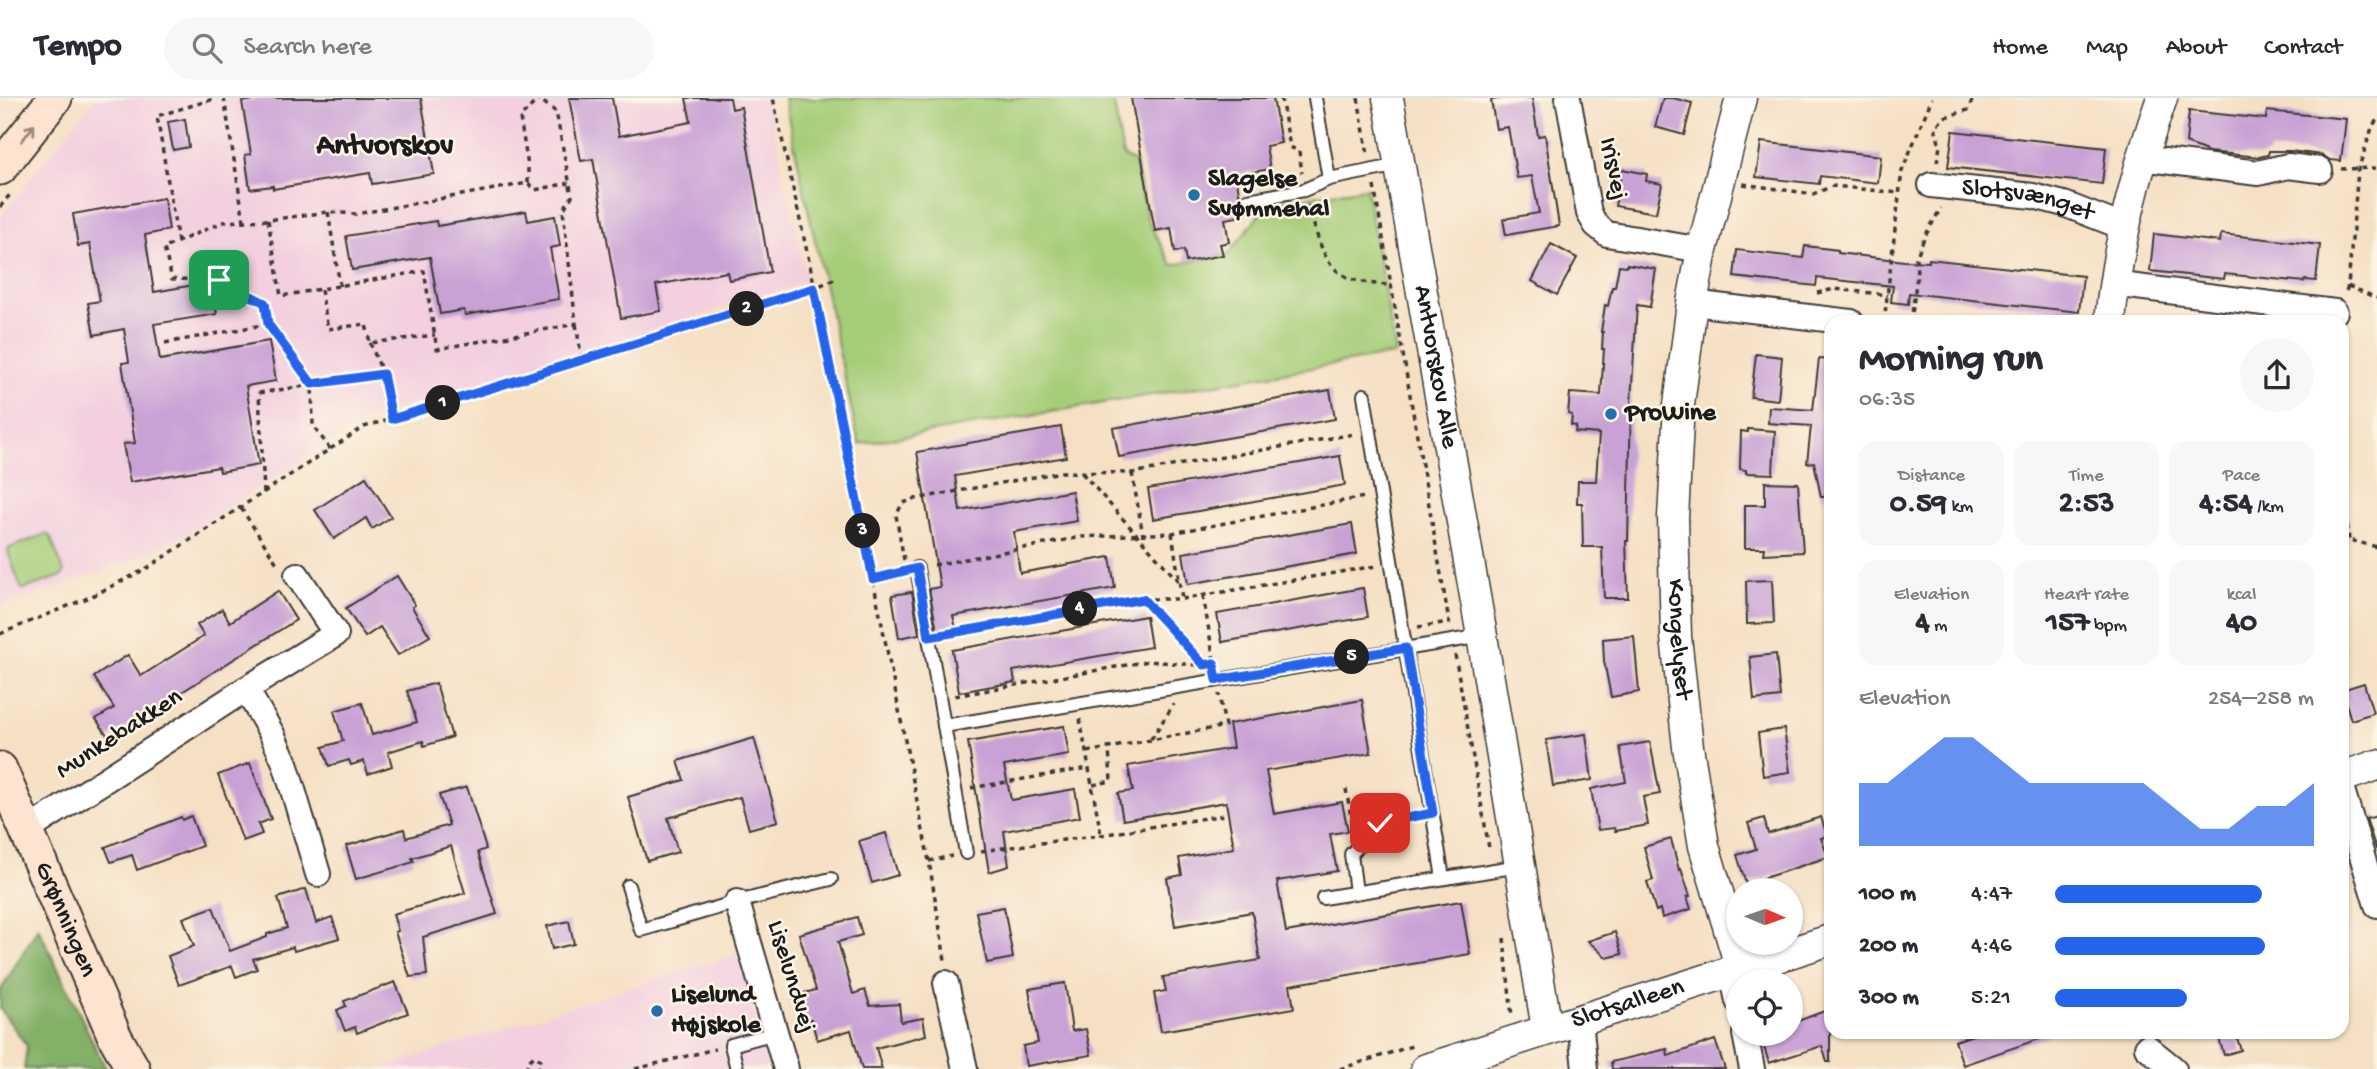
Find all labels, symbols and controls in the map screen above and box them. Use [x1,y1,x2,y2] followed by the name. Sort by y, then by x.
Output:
[164,17,654,80] search box
[35,29,122,67] text: Tempo
[188,29,226,67] icon: search
[244,33,372,64] text: Search here
[1992,34,2048,63] text: Home
[2086,34,2128,63] text: Map
[2166,34,2226,63] text: About
[2264,34,2342,63] text: Contact
[20,124,35,142] one-way arrow
[316,130,453,165] district label: Antvorskov
[1590,135,1634,203] street label: Irisvej
[1208,165,1330,226] place label: Slagelse Svømmehal
[1960,173,2100,230] street label: Slotsvænget
[1186,187,1202,203] marker: Slagelse Svømmehal
[189,250,249,310] pin
[200,261,238,299] icon: arrive
[1406,283,1465,451] street label: Antvorskov Alle
[730,292,764,326] pin: 2
[742,297,751,320] text: 2
[2240,338,2314,412] button: share
[1859,339,2043,383] text: Morning run
[426,386,460,420] pin: 1
[1859,387,1915,414] text: 06:35
[439,391,446,414] text: 1
[1623,399,1717,430] place label: ProWine
[1603,406,1619,422] marker: ProWine
[1898,465,1965,488] text: Distance
[2069,465,2104,488] text: Time
[2223,465,2260,488] text: Pace
[1890,488,1947,523] text: 0.59
[2059,488,2114,523] text: 2:53
[2199,488,2253,523] text: 4:54
[1947,496,1973,519] text: km
[2253,496,2284,519] text: /km
[846,514,880,548] pin: 3
[858,519,867,542] text: 3
[1659,578,1698,703] street label: Kongelyset
[1894,584,1969,607] text: Elevation
[2044,584,2129,607] text: Heart rate
[2227,584,2256,607] text: kcal
[1062,592,1098,626] pin: 4
[1075,597,1084,620] text: 4
[1915,607,1930,642] text: 4
[2046,607,2090,642] text: 157
[2226,607,2257,642] text: 40
[1930,615,1948,638] text: m
[2090,615,2127,638] text: bpm
[1334,640,1370,674] pin: 5
[1347,645,1357,668] text: 5
[51,682,190,787] street label: Munkebakken
[1859,686,1950,713] text: Elevation
[2208,686,2314,713] text: 254–258 m
[1350,793,1410,853] pin
[1361,804,1399,842] icon: check
[26,857,103,983] street label: Grønningen
[1726,878,1802,956] north arrow
[1726,878,1803,1046] map controls
[1859,881,1916,908] text: 100 m
[1971,881,2012,908] text: 4:47
[758,917,822,1037] street label: Liselundvej
[1859,933,1918,960] text: 200 m
[1971,933,2012,960] text: 4:46
[1726,969,1803,1046] button: locate
[1568,972,1689,1037] street label: Slotsalleen
[671,981,762,1042] place label: Liselund Højskole
[1859,985,1919,1012] text: 300 m
[1971,985,2011,1012] text: 5:21
[649,1003,665,1019] marker: Liselund Højskole

